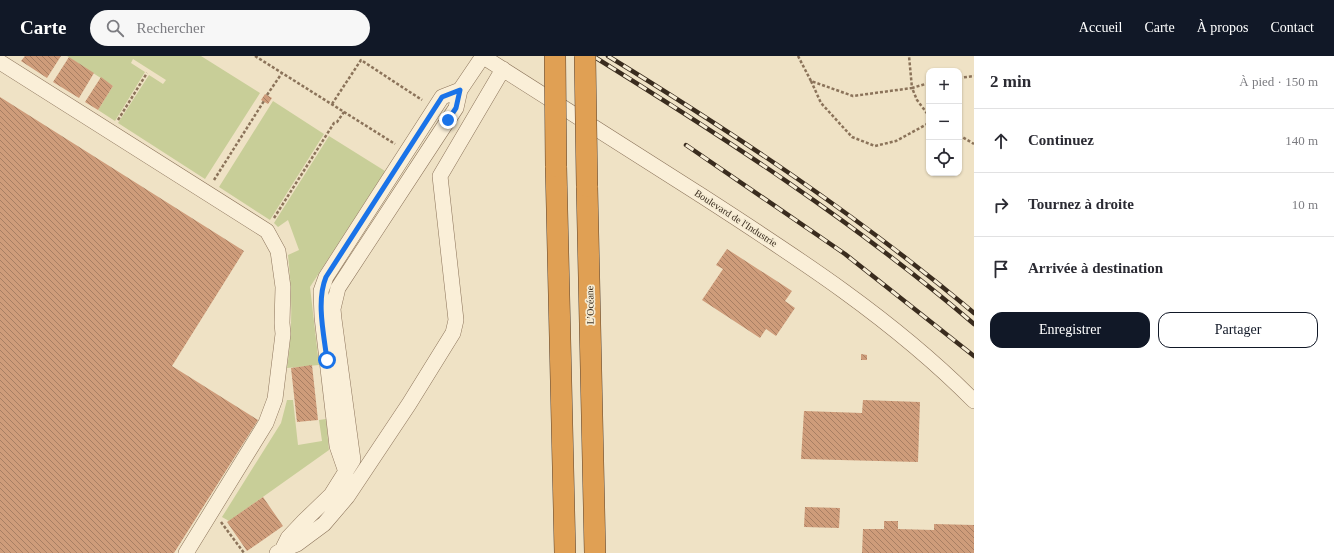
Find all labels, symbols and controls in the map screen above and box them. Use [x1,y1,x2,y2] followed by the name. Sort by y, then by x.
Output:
[90,10,370,46] search box
[20,17,66,38] text: Carte
[104,17,126,39] icon: search
[136,20,205,36] text: Rechercher
[1079,20,1122,35] text: Accueil
[1144,20,1175,35] text: Carte
[1197,20,1248,35] text: À propos
[1270,20,1314,35] text: Contact
[926,68,962,176] map controls
[926,68,962,104] button: +
[990,72,1031,91] text: 2 min
[1239,74,1318,89] text: À pied · 150 m
[926,104,962,140] button: −
[439,111,457,129] route end
[990,130,1012,152] icon: ahead
[1028,132,1094,148] text: Continuez
[1285,133,1318,148] text: 140 m
[926,140,962,176] button: locate
[693,187,780,249] street label: Boulevard de l'Industrie
[990,194,1012,216] icon: right
[1028,196,1134,212] text: Tournez à droite
[1292,197,1318,212] text: 10 m
[990,258,1012,280] icon: arrive
[1028,260,1163,276] text: Arrivée à destination
[584,285,596,324] street label: L’Océane
[990,312,1150,348] button: Enregistrer
[1158,312,1318,348] button: Partager
[318,351,336,369] route start

